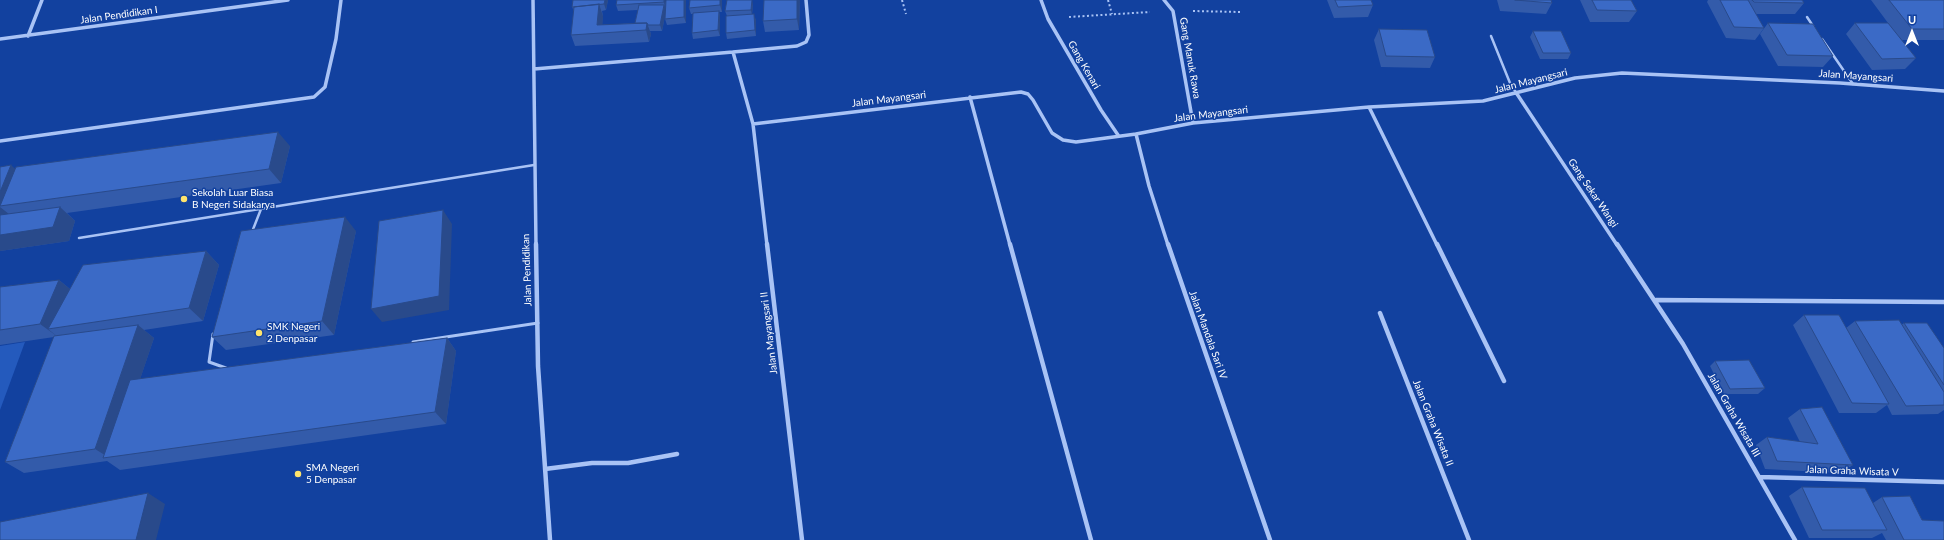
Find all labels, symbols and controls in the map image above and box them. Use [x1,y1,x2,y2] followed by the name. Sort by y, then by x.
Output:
[80,4,158,26] street label: Jalan Pendidikan I
[1892,12,1932,52] north arrow
[1908,13,1916,26] text: U
[1177,16,1203,100] street label: Gang Manuk Rawa
[1065,39,1103,91] street label: Gang Kenari
[1493,66,1569,96] street label: Jalan Mayangsari
[1818,67,1894,85] street label: Jalan Mayangsari
[851,88,927,110] street label: Jalan Mayangsari
[1173,103,1249,125] street label: Jalan Mayangsari
[1566,156,1620,230] street label: Gang Sekar Wangi
[192,187,275,210] place label: Sekolah Luar Biasa B Negeri Sidakarya
[179,194,189,204] marker: Sekolah Luar Biasa B Negeri Sidakarya
[520,233,534,307] street label: Jalan Pendidikan
[1186,289,1230,381] street label: Jalan Mandala Sari IV
[758,291,780,375] street label: Jalan Mayangsari II
[267,321,320,344] place label: SMK Negeri 2 Denpasar
[254,328,264,338] marker: SMK Negeri 2 Denpasar
[1705,371,1763,459] street label: Jalan Graha Wisata III
[1410,378,1456,468] street label: Jalan Graha Wisata II
[306,462,359,486] place label: SMA Negeri 5 Denpasar
[1805,463,1899,479] street label: Jalan Graha Wisata V
[293,469,303,479] marker: SMA Negeri 5 Denpasar

